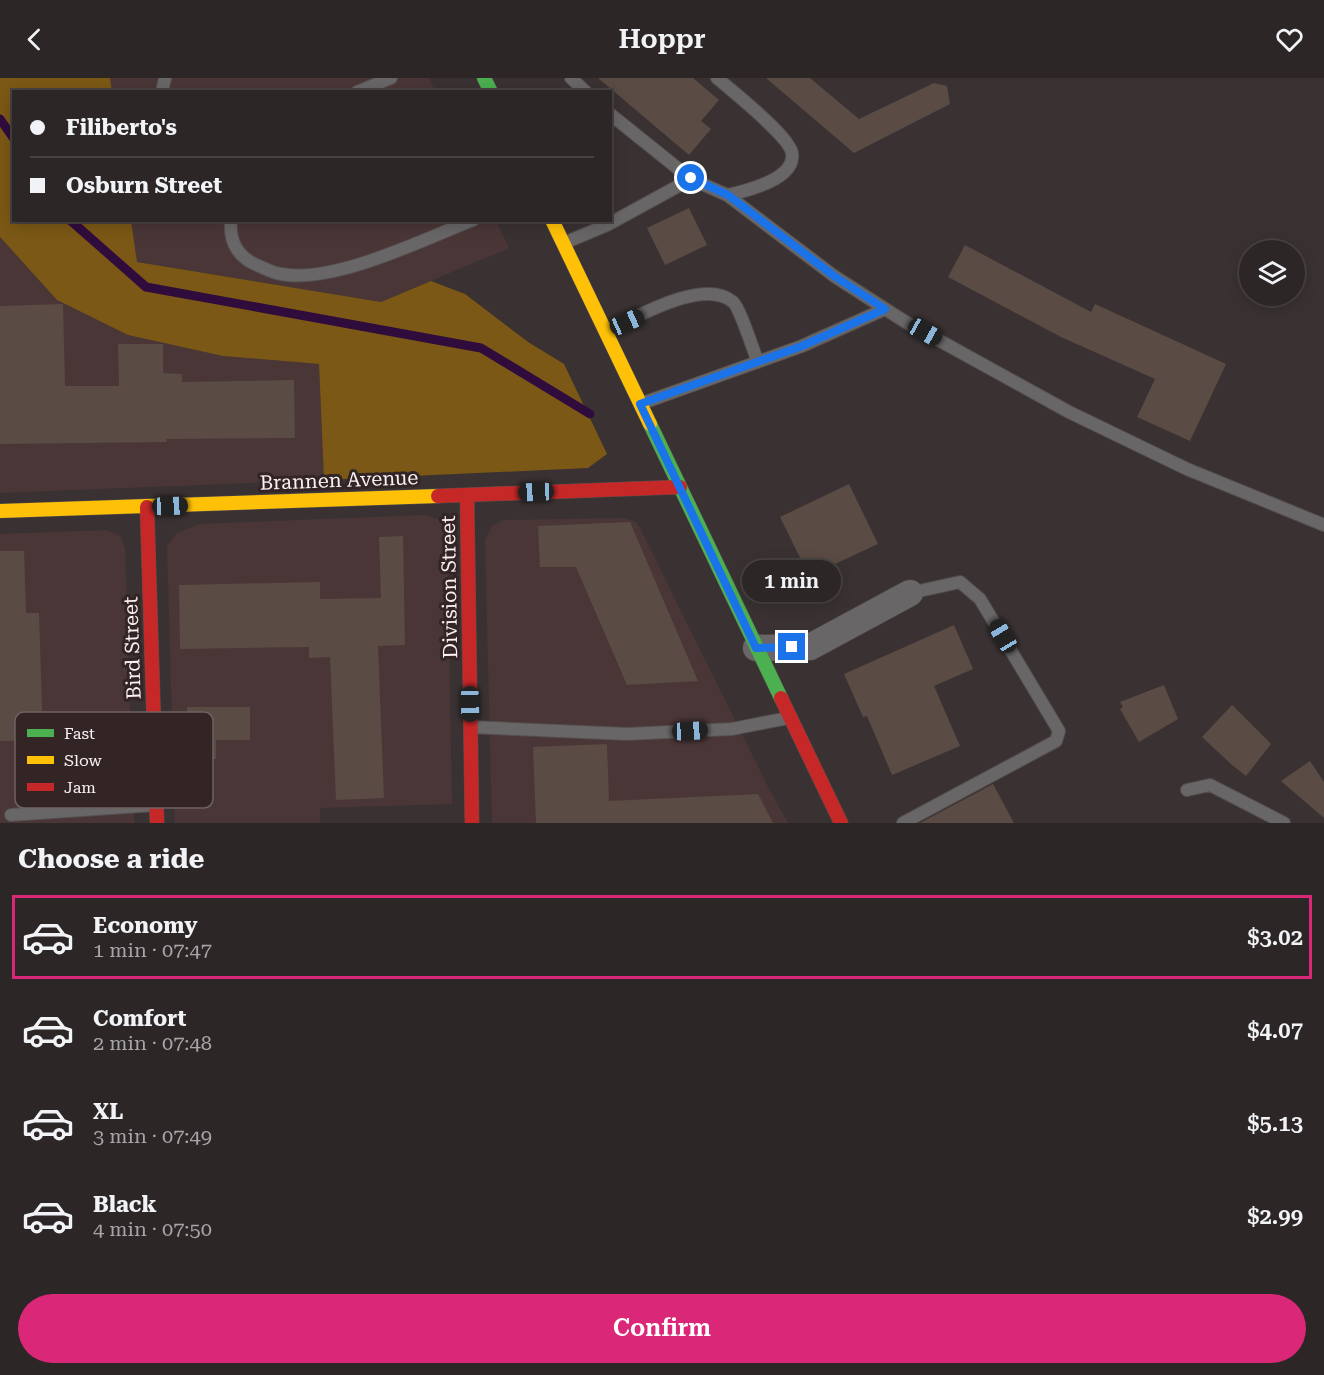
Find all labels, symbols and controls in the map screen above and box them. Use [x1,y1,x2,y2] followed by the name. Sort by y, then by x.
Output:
[18,23,51,56] icon: back
[618,23,706,55] text: Hoppr
[1273,23,1306,56] icon: heart
[66,115,177,140] text: Filiberto's
[677,164,704,191] route start
[66,173,222,198] text: Osburn Street
[1239,240,1305,306] map controls
[1239,240,1305,306] button: layers
[607,306,647,338] car
[905,315,945,349] car
[259,465,419,495] street label: Brannen Avenue
[518,482,554,502] car
[152,496,188,516] car
[436,515,462,659] street label: Division Street
[742,560,842,602] callout: 1 min
[764,569,819,593] text: 1 min
[118,596,146,700] street label: Bird Street
[986,616,1020,656] car
[778,633,805,660] route end
[461,686,479,722] car
[15,712,213,808] legend
[672,721,708,741] car
[64,724,95,743] text: Fast
[64,751,102,770] text: Slow
[64,778,96,797] text: Jam
[18,843,204,875] text: Choose a ride
[21,910,75,964] icon: car
[93,913,197,938] text: Economy
[1247,925,1303,950] text: $3.02
[93,938,212,962] text: 1 min · 07:47
[21,1003,75,1057] icon: car
[93,1006,186,1031] text: Comfort
[1247,1018,1303,1043] text: $4.07
[93,1031,212,1055] text: 2 min · 07:48
[21,1096,75,1150] icon: car
[93,1099,123,1124] text: XL
[1247,1111,1303,1136] text: $5.13
[93,1124,212,1148] text: 3 min · 07:49
[21,1189,75,1243] icon: car
[93,1192,157,1217] text: Black
[1247,1204,1303,1229] text: $2.99
[93,1217,212,1241] text: 4 min · 07:50
[18,1294,1306,1363] button: Confirm

